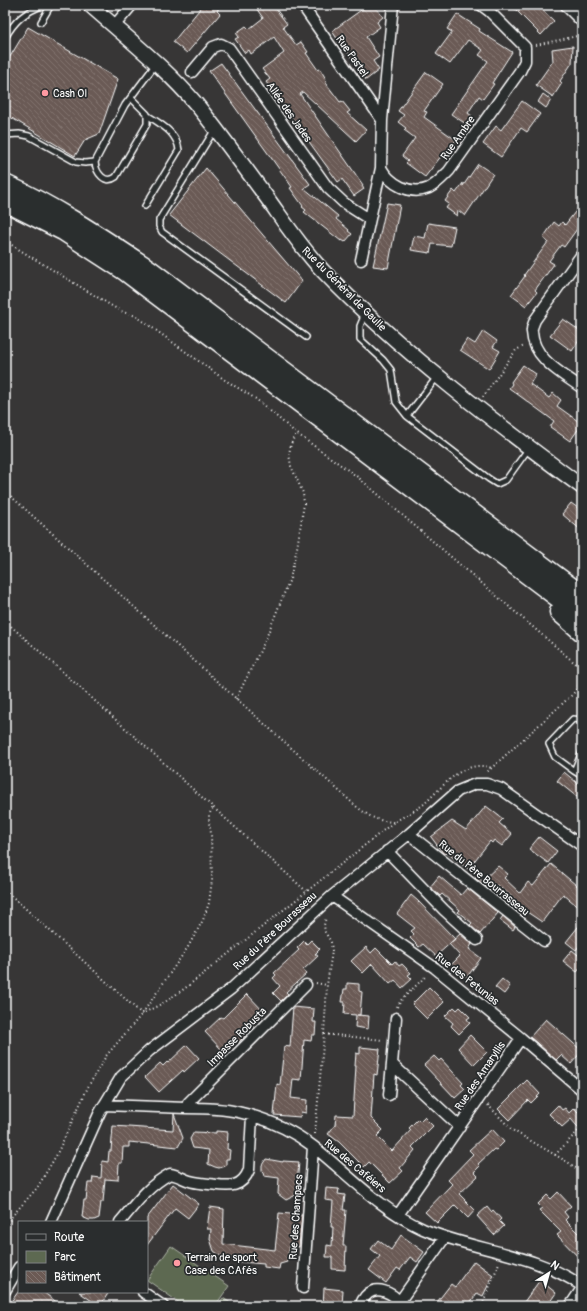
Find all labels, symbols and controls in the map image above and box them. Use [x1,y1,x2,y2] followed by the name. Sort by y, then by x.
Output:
[333,33,371,79] street label: Rue Pastel
[263,79,315,145] street label: Allée des Jades
[53,87,87,100] place label: Cash OI
[40,88,50,98] marker: Cash OI
[438,113,478,163] street label: Rue Ambre
[299,244,389,334] street label: Rue du Général de Gaulle
[436,837,532,919] street label: Rue du Père Bourrasseau
[231,889,319,973] street label: Rue du Père Bourasseau
[432,950,502,1008] street label: Rue des Petunias
[205,1005,269,1069] street label: Impasse Robusta
[452,1039,508,1113] street label: Rue des Amaryllis
[322,1136,388,1196] street label: Rue des Caféiers
[287,1174,305,1260] street label: Rue des Champacs
[18,1221,148,1293] legend
[54,1230,84,1245] text: Route
[54,1250,76,1265] text: Parc
[185,1251,258,1277] place label: Terrain de sport Case des CAfés
[529,1253,569,1293] north arrow
[172,1258,182,1268] marker: Terrain de sport Case des CAfés
[548,1258,562,1273] text: N
[54,1270,101,1285] text: Bâtiment

